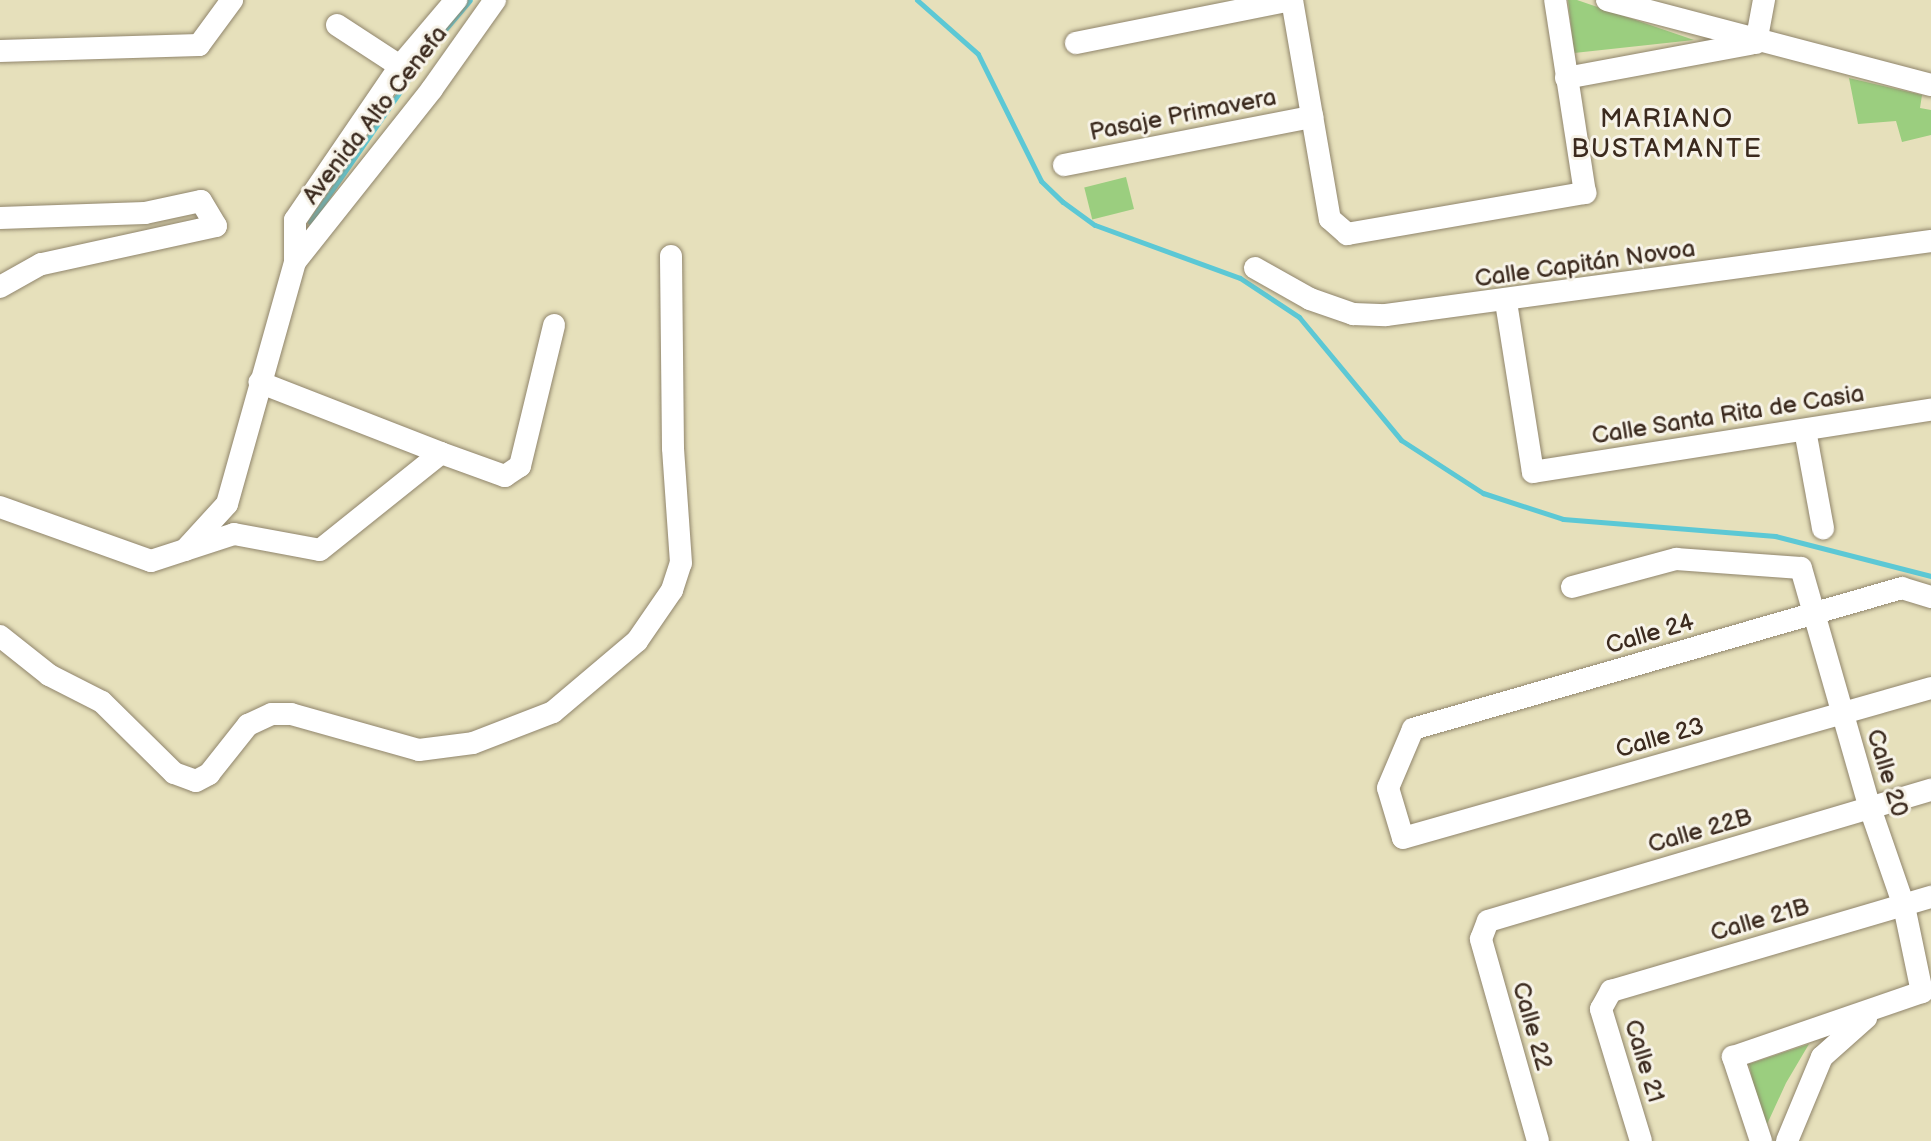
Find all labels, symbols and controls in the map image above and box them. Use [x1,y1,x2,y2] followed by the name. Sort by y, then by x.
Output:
[296,20,454,210] street label: Avenida Alto Cenefa
[1087,83,1279,147] street label: Pasaje Primavera
[1571,104,1763,166] district label: MARIANO BUSTAMANTE
[1473,234,1697,294] street label: Calle Capitán Novoa
[1590,379,1866,451] street label: Calle Santa Rita de Casia
[1603,608,1697,660] street label: Calle 24
[1613,712,1707,764] street label: Calle 23
[1860,726,1914,820] street label: Calle 20
[1645,802,1755,860] street label: Calle 22B
[1707,892,1813,948] street label: Calle 21B
[1506,979,1558,1073] street label: Calle 22
[1618,1016,1670,1106] street label: Calle 21

